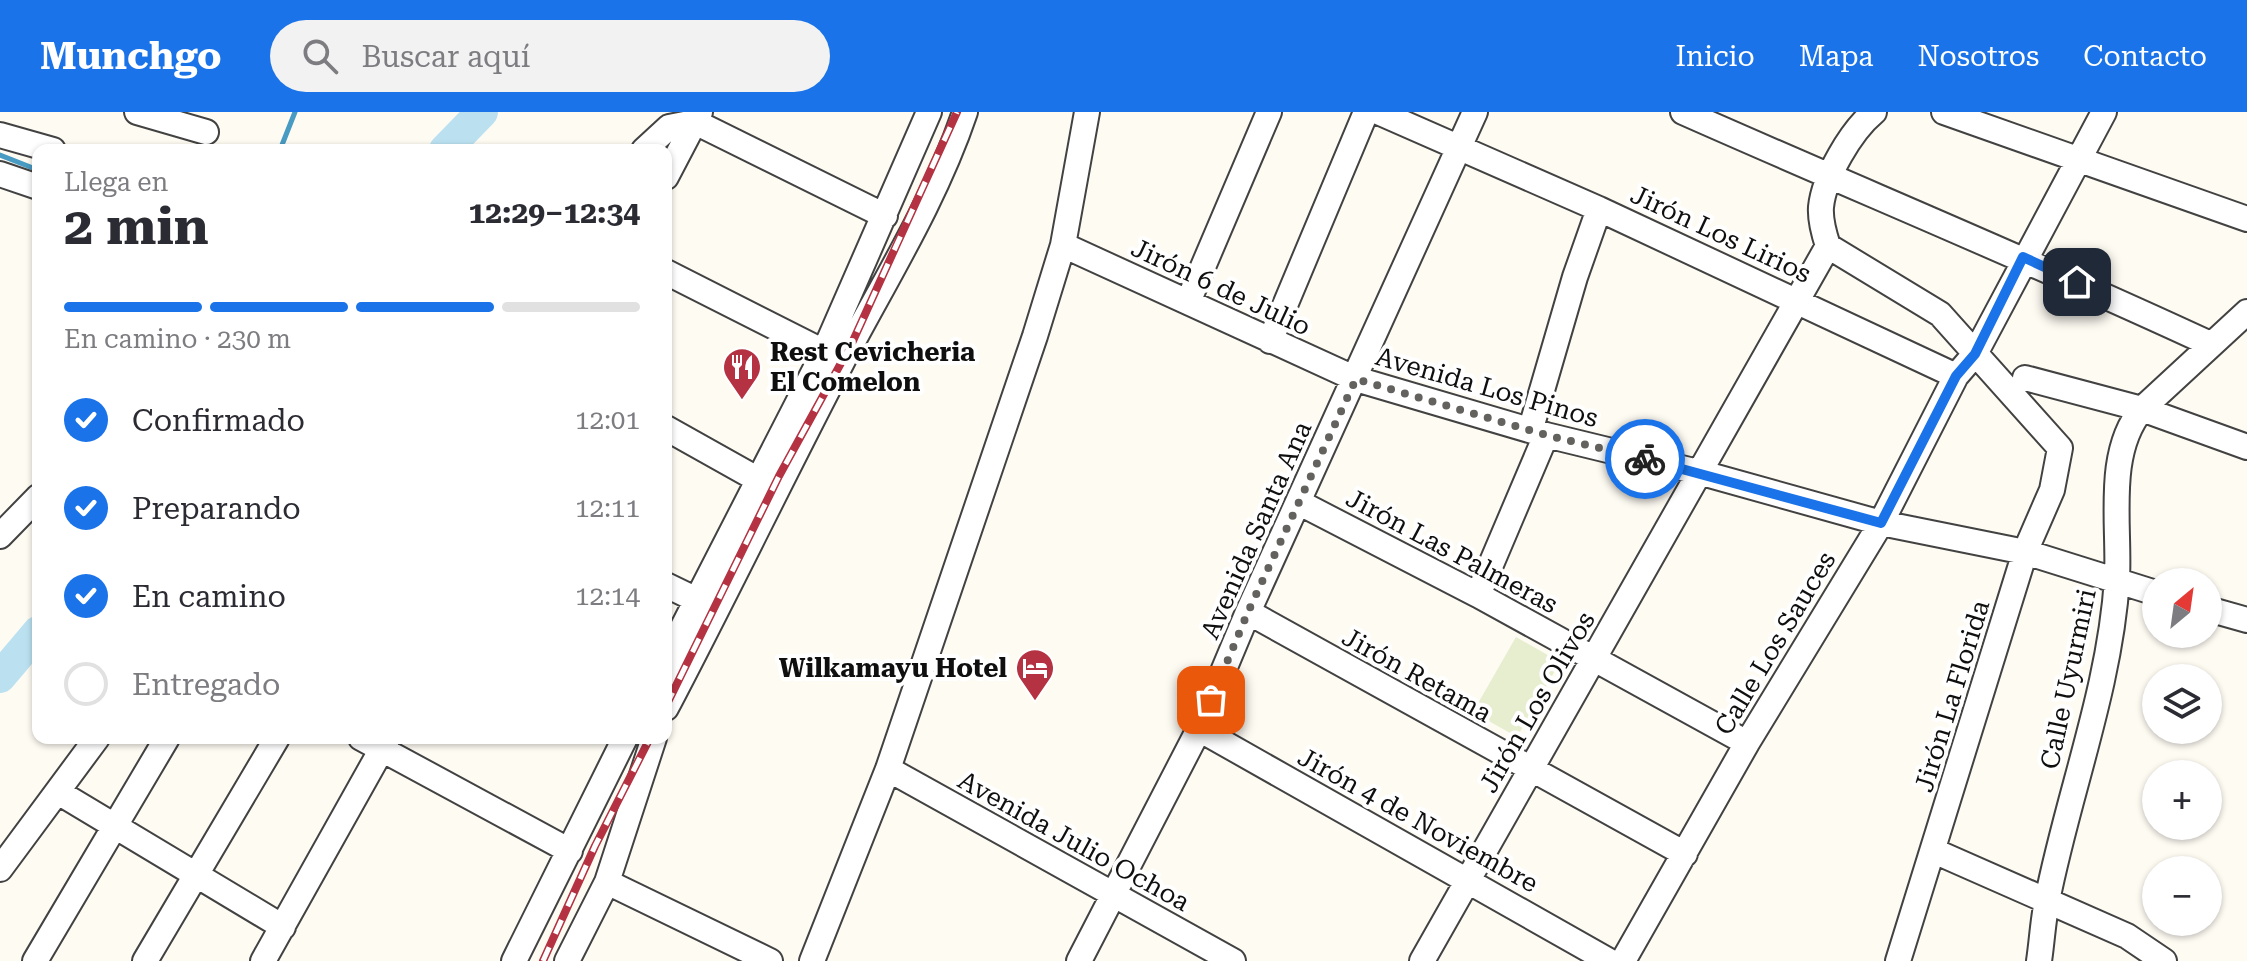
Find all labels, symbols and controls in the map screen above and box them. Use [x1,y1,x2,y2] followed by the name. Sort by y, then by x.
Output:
[270,20,830,92] search box
[40,34,222,78] text: Munchgo
[298,34,342,78] icon: search
[362,39,530,74] text: Buscar aquí
[1675,40,1755,73] text: Inicio
[1799,40,1873,73] text: Mapa
[1917,40,2039,73] text: Nosotros
[2083,40,2207,73] text: Contacto
[64,167,168,197] text: Llega en
[1626,179,1816,289] street label: Jirón Los Lirios
[468,195,640,230] text: 12:29–12:34
[64,196,209,257] text: 2 min
[1127,232,1315,342] street label: Jirón 6 de Julio
[2043,248,2111,316] pin
[2055,260,2099,304] icon: home
[64,324,291,354] text: En camino · 230 m
[770,337,975,397] place label: Rest Cevicheria El Comelon
[1372,341,1602,433] street label: Avenida Los Pinos
[721,346,763,401] restaurant icon: Rest Cevicheria El Comelon
[64,398,108,442] icon: check
[132,403,305,438] text: Confirmado
[575,405,640,435] text: 12:01
[1194,417,1318,643] street label: Avenida Santa Ana
[1605,419,1685,499] courier
[1623,437,1667,481] icon: bike
[1341,483,1563,619] street label: Jirón Las Palmeras
[64,486,108,530] icon: check
[132,491,301,526] text: Preparando
[575,493,640,523] text: 12:11
[1708,546,1842,740] street label: Calle Los Sauces
[2142,568,2222,648] north arrow
[2142,568,2222,936] map controls
[64,574,108,618] icon: check
[132,579,286,614] text: En camino
[575,581,640,611] text: 12:14
[2034,586,2102,772] street label: Calle Uyurmiri
[1909,596,1995,796] street label: Jirón La Florida
[1473,606,1601,798] street label: Jirón Los Olivos
[1337,622,1497,728] street label: Jirón Retama
[1014,647,1056,702] hotel icon: Wilkamayu Hotel
[779,653,1007,683] place label: Wilkamayu Hotel
[2142,664,2222,744] button: layers
[1177,666,1245,734] pin
[132,667,280,702] text: Entregado
[1189,678,1233,722] icon: bag
[1293,741,1543,899] street label: Jirón 4 de Noviembre
[2142,760,2222,840] button: +
[953,765,1195,917] street label: Avenida Julio Ochoa
[2142,856,2222,936] button: −

